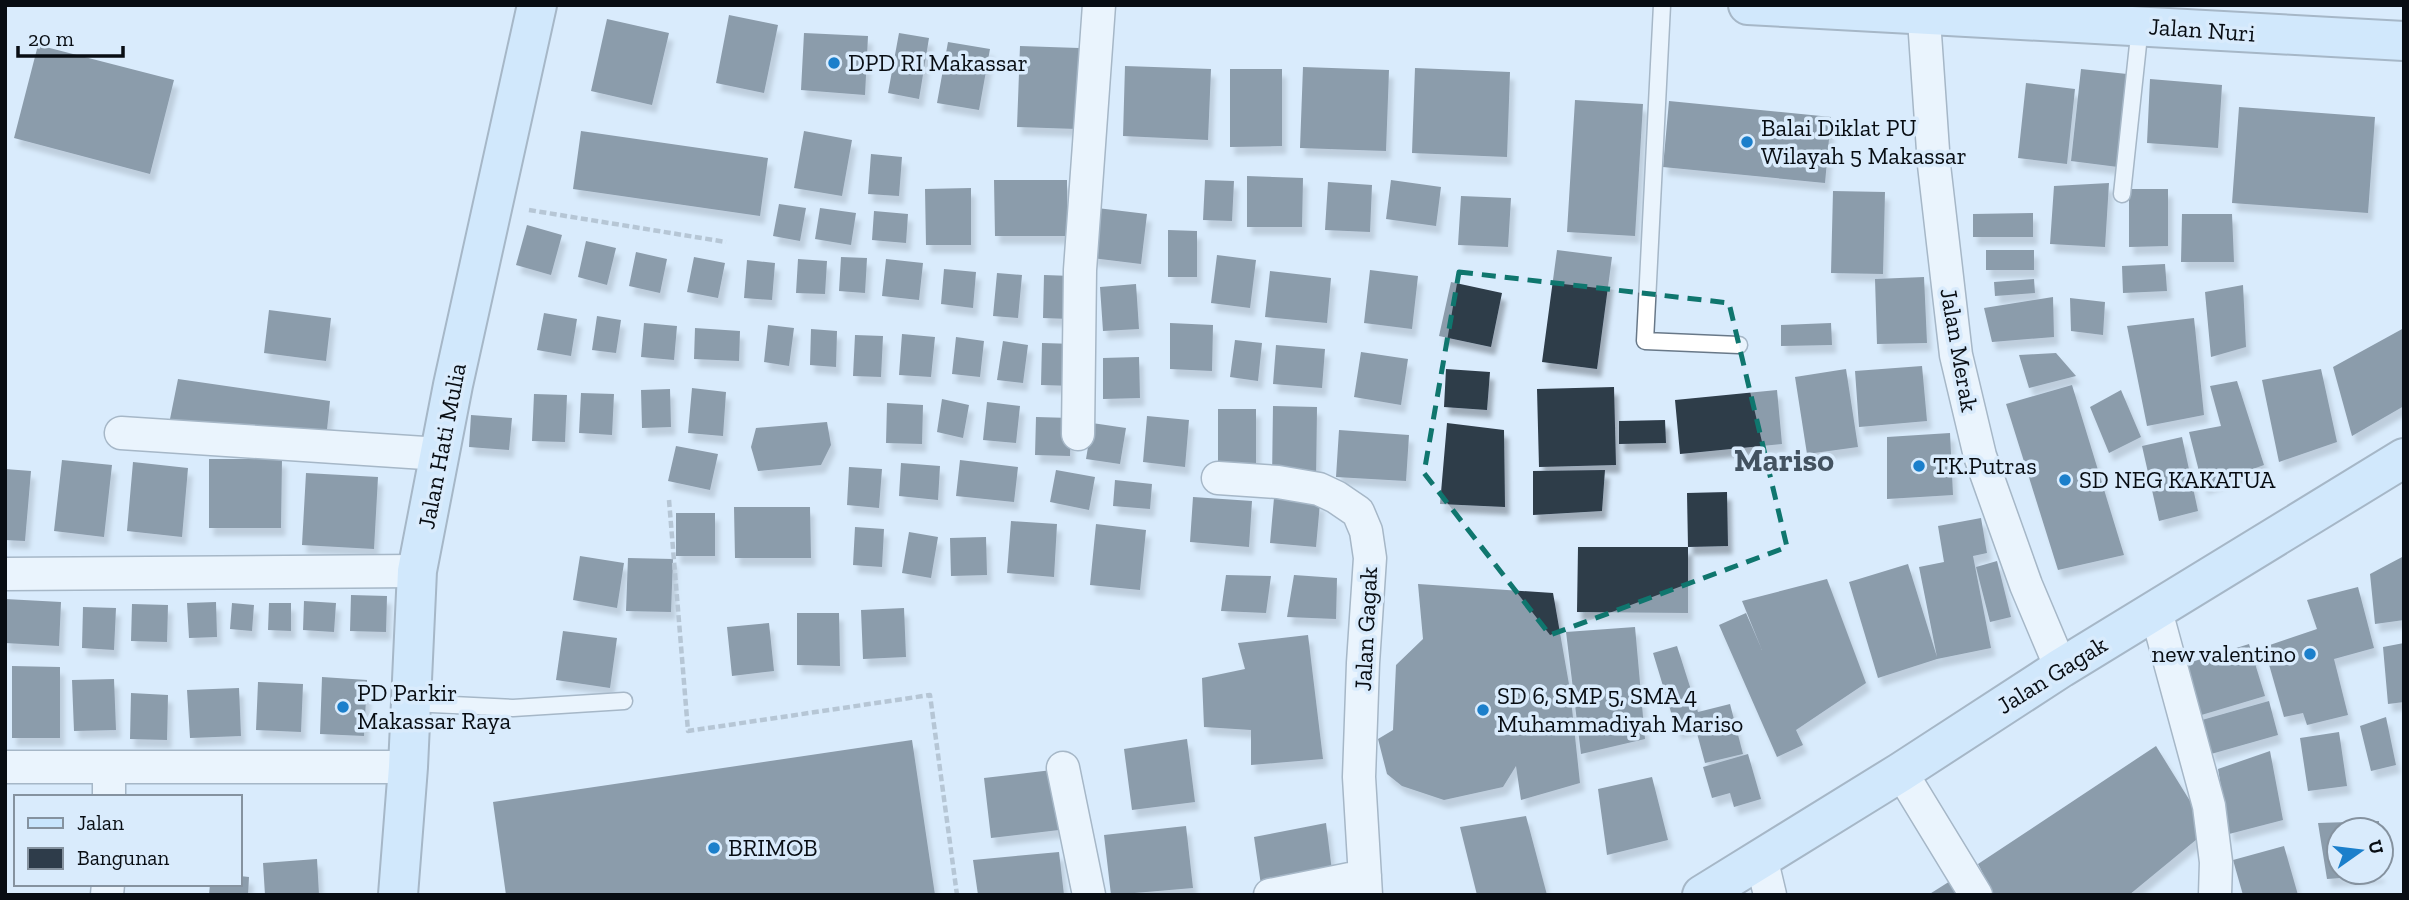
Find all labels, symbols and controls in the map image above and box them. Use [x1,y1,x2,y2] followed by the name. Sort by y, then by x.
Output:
[2148,11,2256,48] street label: Jalan Nuri
[18,14,122,58] scale bar
[28,26,74,51] text: 20 m
[848,48,1028,77] place label: DPD RI Makassar
[826,55,842,71] marker: DPD RI Makassar
[1761,113,1967,170] place label: Balai Diklat PU Wilayah 5 Makassar
[1739,134,1755,150] marker: Balai Diklat PU Wilayah 5 Makassar
[1934,286,1985,415] street label: Jalan Merak
[411,360,472,531] street label: Jalan Hati Mulia
[1734,441,1834,479] district label: Mariso
[1933,451,2037,480] place label: TK.Putras
[1911,458,1927,474] marker: TK.Putras
[2079,465,2276,494] place label: SD NEG KAKATUA
[2057,472,2073,488] marker: SD NEG KAKATUA
[1348,566,1383,692] street label: Jalan Gagak
[1991,629,2113,720] street label: Jalan Gagak
[2152,639,2296,668] place label: new valentino
[2302,646,2318,662] marker: new valentino
[357,678,512,735] place label: PD Parkir Makassar Raya
[1497,681,1743,738] place label: SD 6, SMP 5, SMA 4 Muhammadiyah Mariso
[335,699,351,715] marker: PD Parkir Makassar Raya
[1475,702,1491,718] marker: SD 6, SMP 5, SMA 4 Muhammadiyah Mariso
[14,795,242,886] legend
[77,810,124,835] text: Jalan
[2325,816,2395,886] north arrow
[728,833,818,862] place label: BRIMOB
[2363,838,2389,857] text: U
[706,840,722,856] marker: BRIMOB
[77,845,169,870] text: Bangunan

